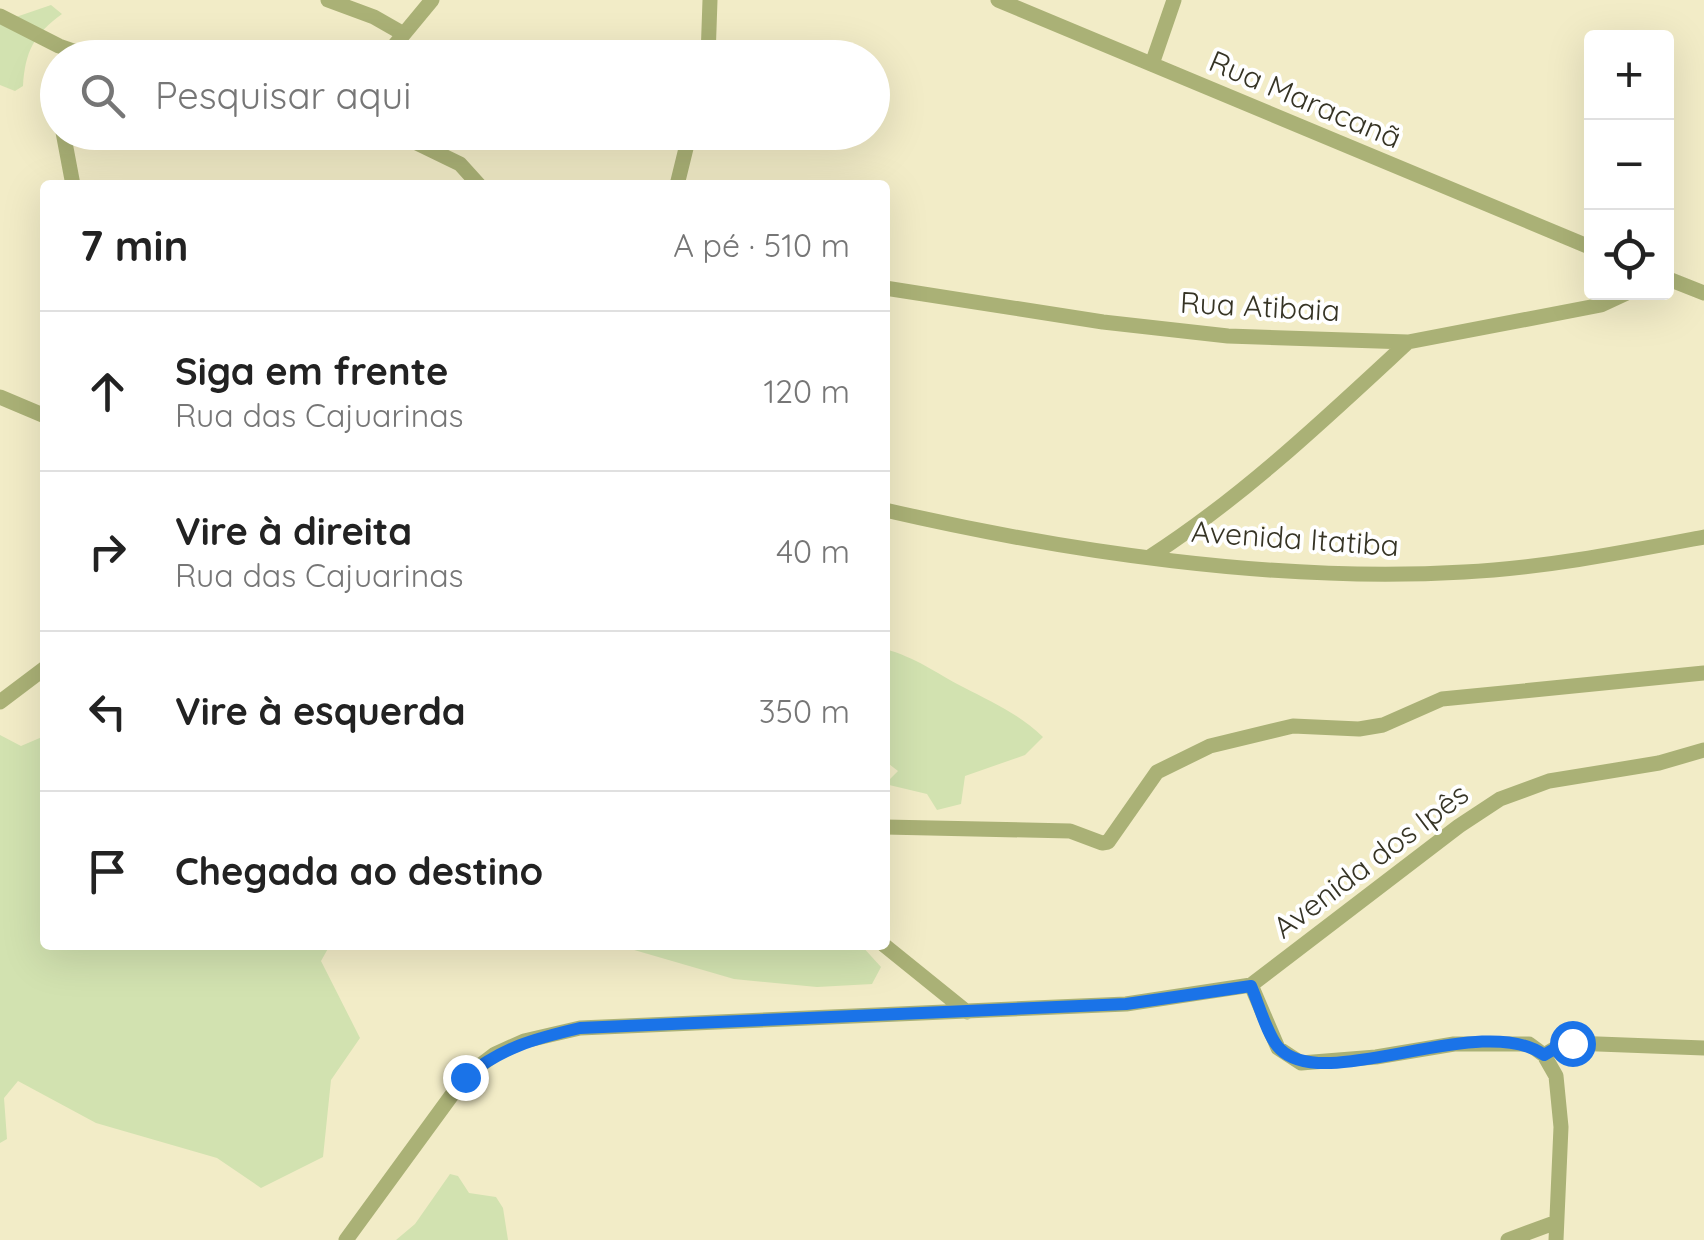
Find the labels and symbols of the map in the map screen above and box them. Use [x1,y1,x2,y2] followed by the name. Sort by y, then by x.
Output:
[1204,42,1407,157] street label: Rua Maracanã
[1179,283,1341,329] street label: Rua Atibaia
[1190,512,1400,564] street label: Avenida Itatiba
[1265,774,1476,946] street label: Avenida dos Ipês
[1550,1021,1596,1067] route start
[443,1055,489,1101] route end

